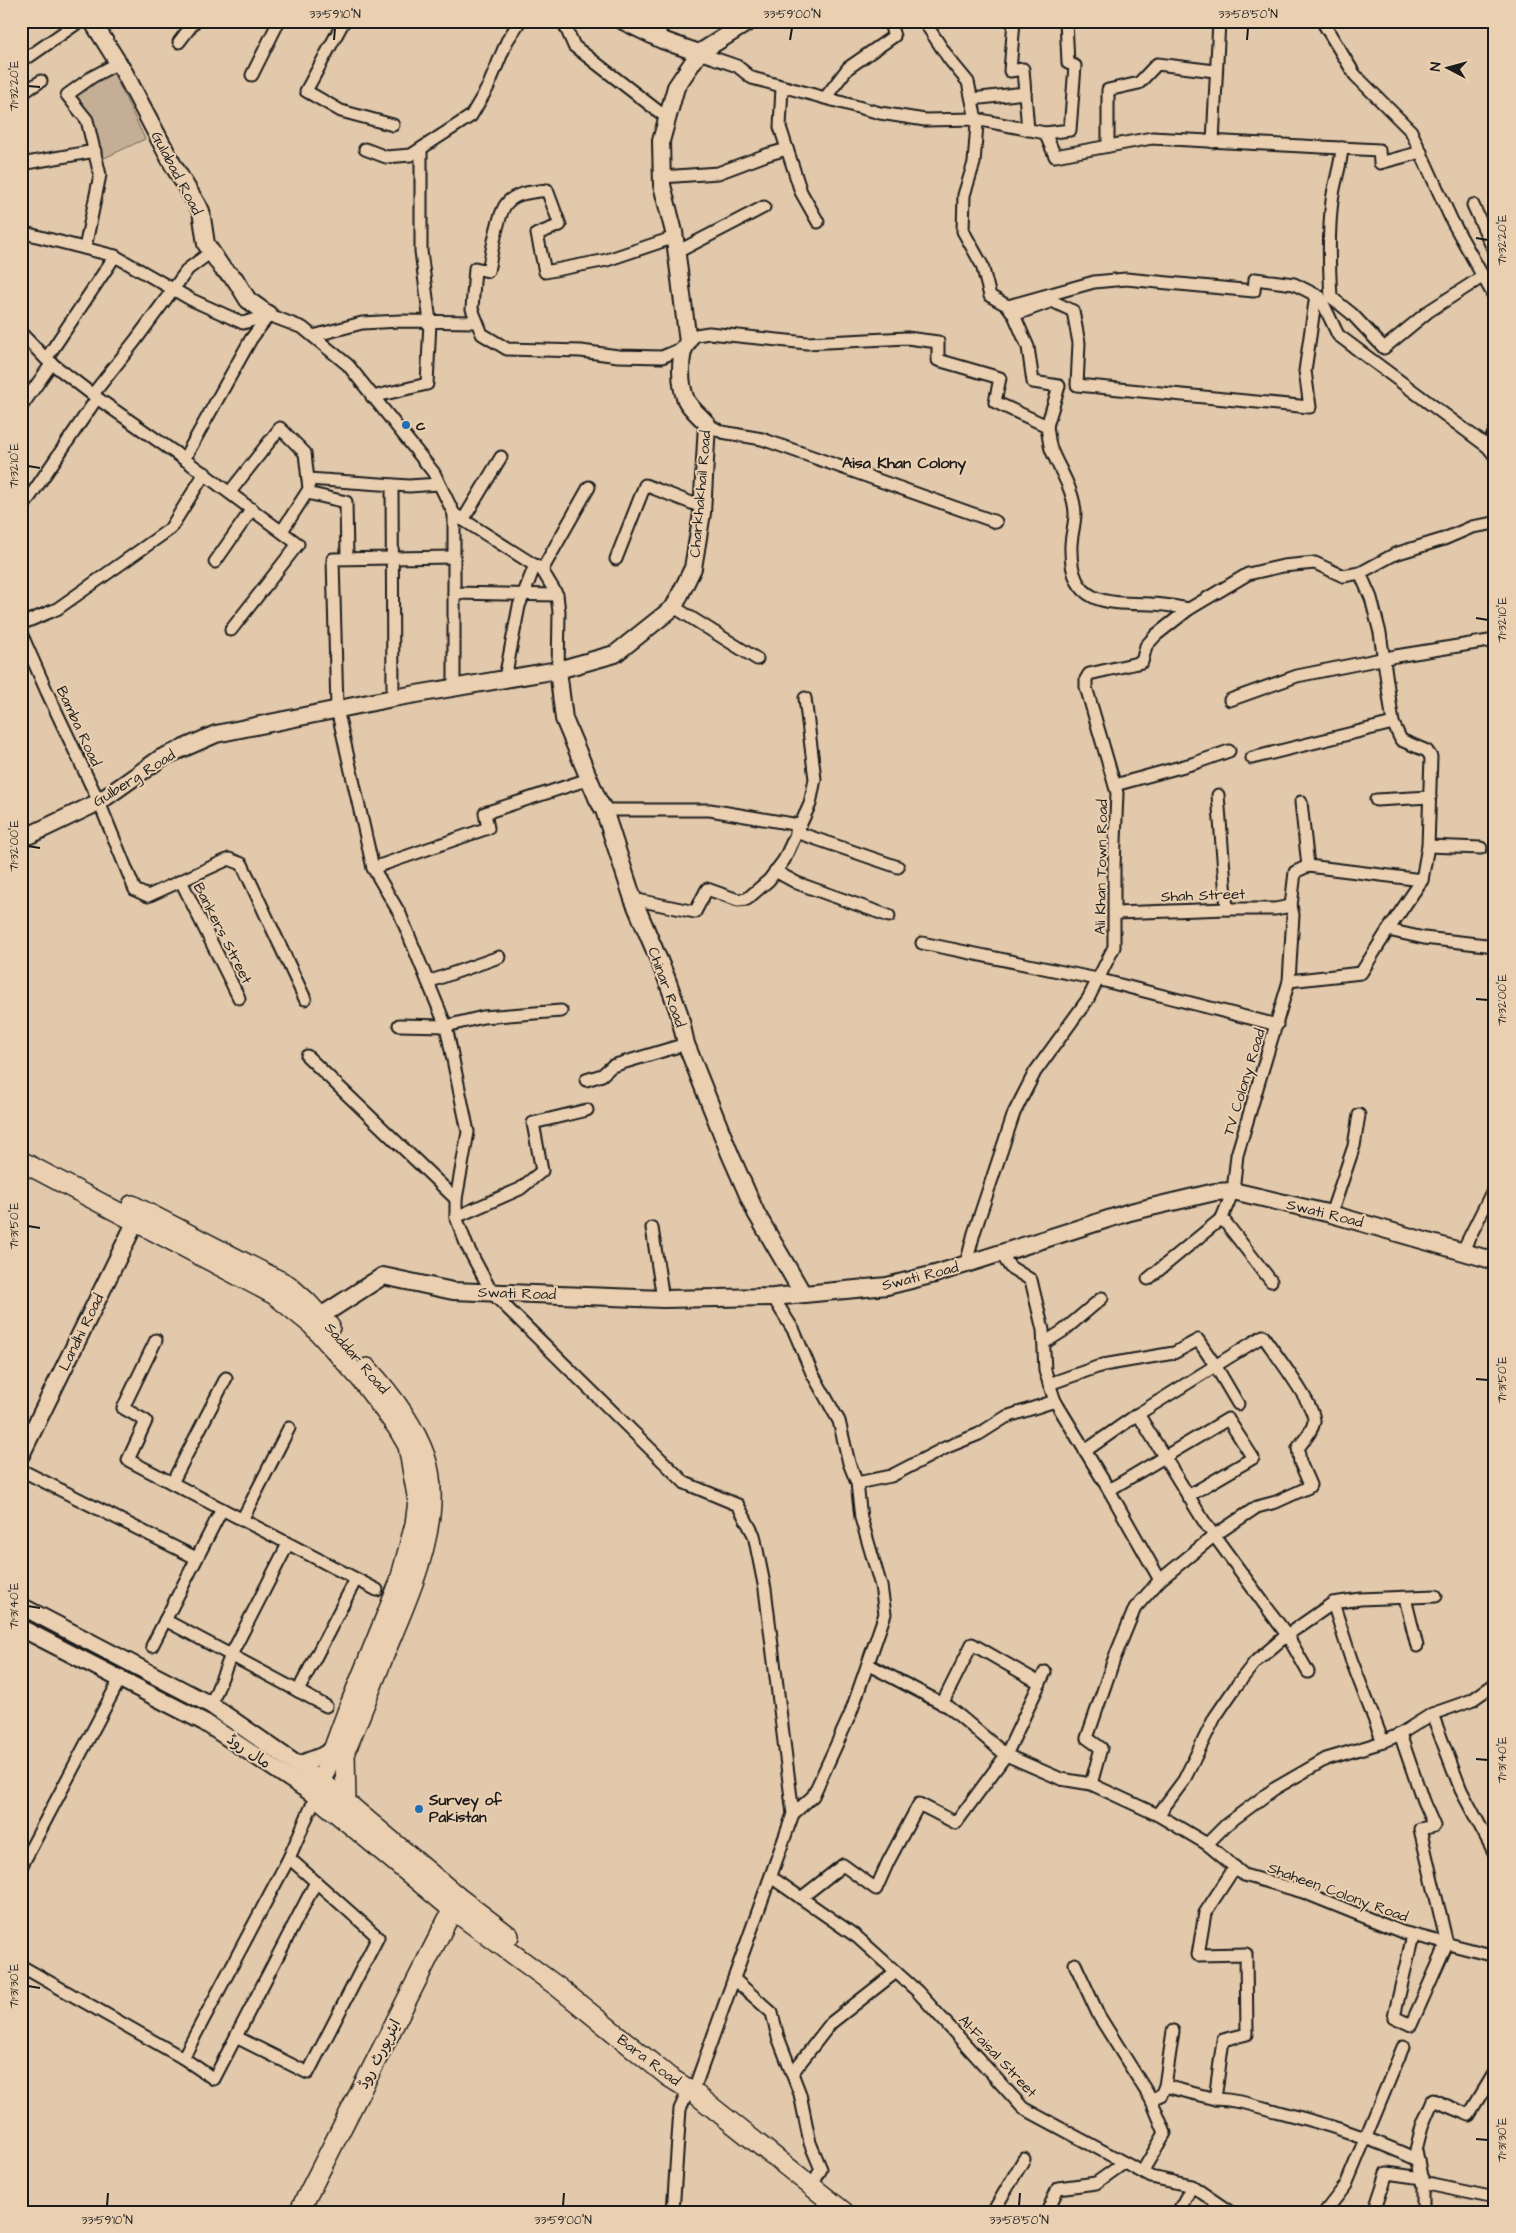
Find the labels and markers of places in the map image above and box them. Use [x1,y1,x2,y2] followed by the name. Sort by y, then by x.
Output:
[416,415,426,436] place label: c
[400,419,412,431] marker: c
[428,1790,503,1828] place label: Survey of Pakistan
[413,1803,425,1815] marker: Survey of Pakistan

